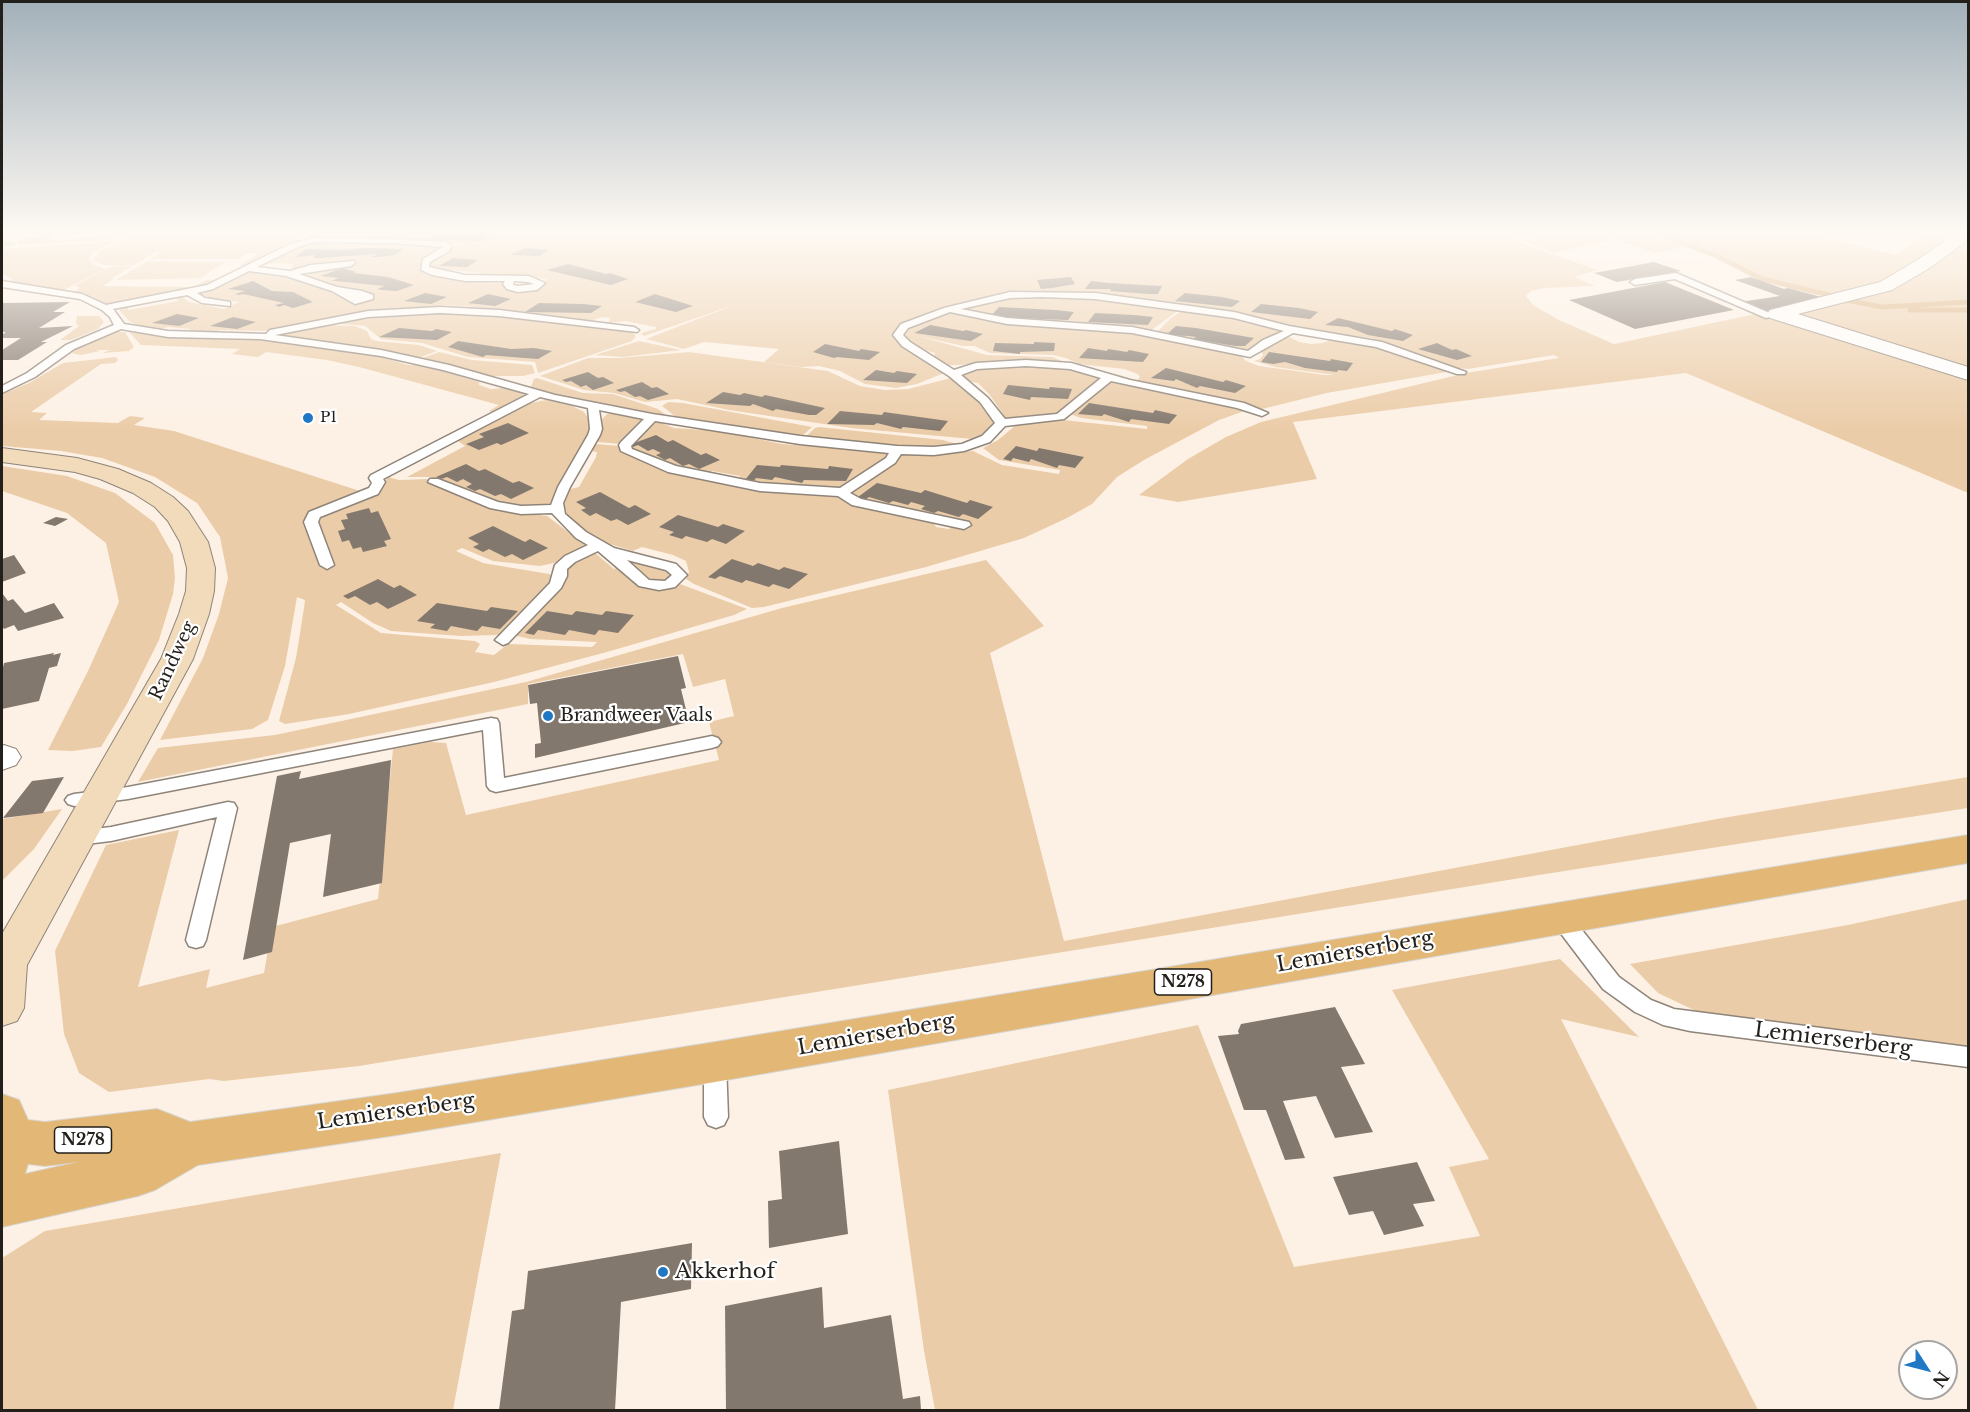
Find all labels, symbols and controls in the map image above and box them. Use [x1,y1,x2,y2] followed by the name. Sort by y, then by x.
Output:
[320,409,337,427] place label: P1
[301,411,315,425] marker: P1
[145,618,201,704] street label: Randweg
[560,705,713,727] place label: Brandweer Vaals
[541,709,555,723] marker: Brandweer Vaals
[1275,926,1435,978] street label: Lemierserberg
[1154,969,1212,995] road number: N278
[796,1009,956,1061] street label: Lemierserberg
[1753,1018,1913,1062] street label: Lemierserberg
[316,1088,476,1136] street label: Lemierserberg
[54,1127,112,1153] road number: N278
[675,1259,775,1285] place label: Akkerhof
[656,1265,670,1279] marker: Akkerhof
[1898,1340,1958,1400] north arrow
[1928,1367,1953,1391] text: N

